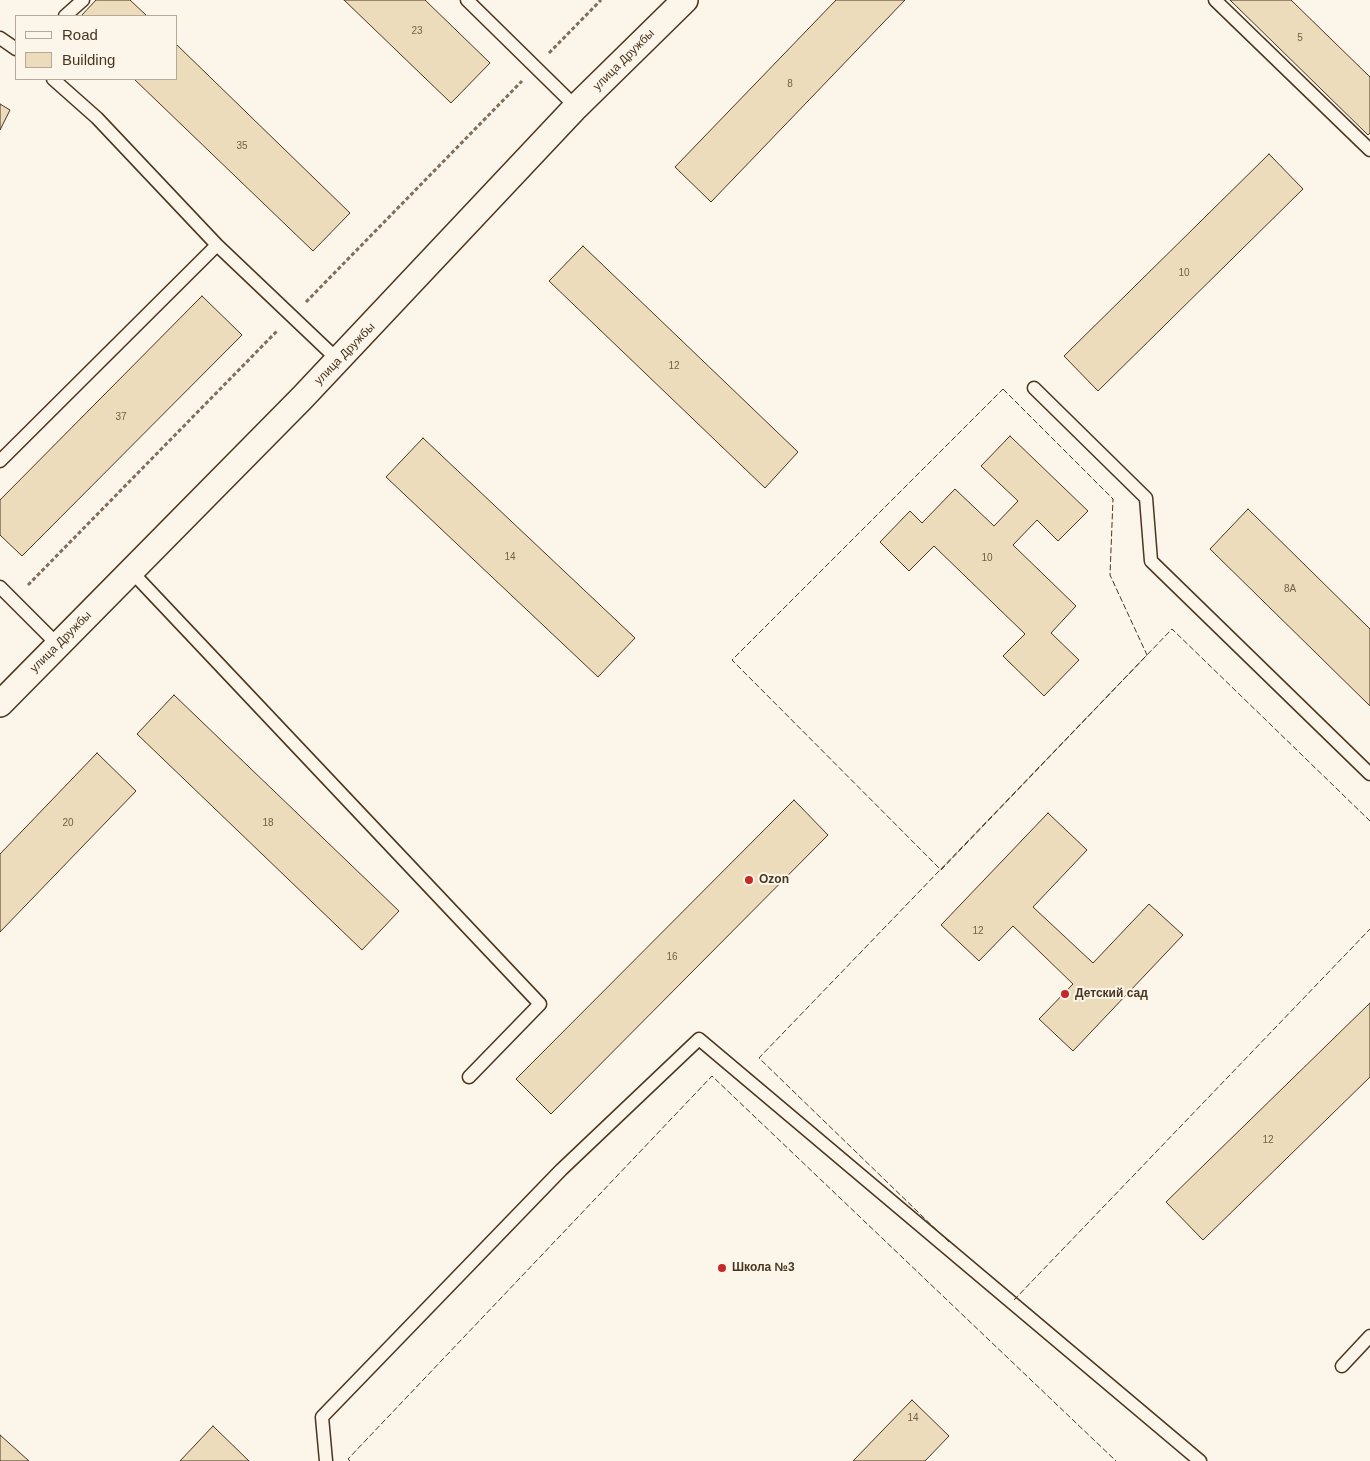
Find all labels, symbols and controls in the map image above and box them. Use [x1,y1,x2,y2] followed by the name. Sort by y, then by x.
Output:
[15,15,178,80] legend
[411,25,423,37] house number: 23
[62,26,98,43] text: Road
[590,26,658,94] street label: улица Дружбы
[1297,32,1303,44] house number: 5
[62,51,115,68] text: Building
[787,78,793,90] house number: 8
[236,140,248,152] house number: 35
[1178,267,1190,279] house number: 10
[312,320,378,388] street label: улица Дружбы
[668,360,680,372] house number: 12
[115,411,127,423] house number: 37
[504,551,516,563] house number: 14
[981,552,993,564] house number: 10
[1284,583,1296,595] house number: 8А
[27,608,95,676] street label: улица Дружбы
[62,817,74,829] house number: 20
[262,817,274,829] house number: 18
[759,873,789,887] place label: Ozon
[743,874,755,886] marker: Ozon
[972,925,984,937] house number: 12
[666,951,678,963] house number: 16
[1075,987,1148,1001] place label: Детский сад
[1059,988,1071,1000] marker: Детский сад
[1262,1134,1274,1146] house number: 12
[732,1261,795,1275] place label: Школа №3
[716,1262,728,1274] marker: Школа №3
[907,1412,919,1424] house number: 14

